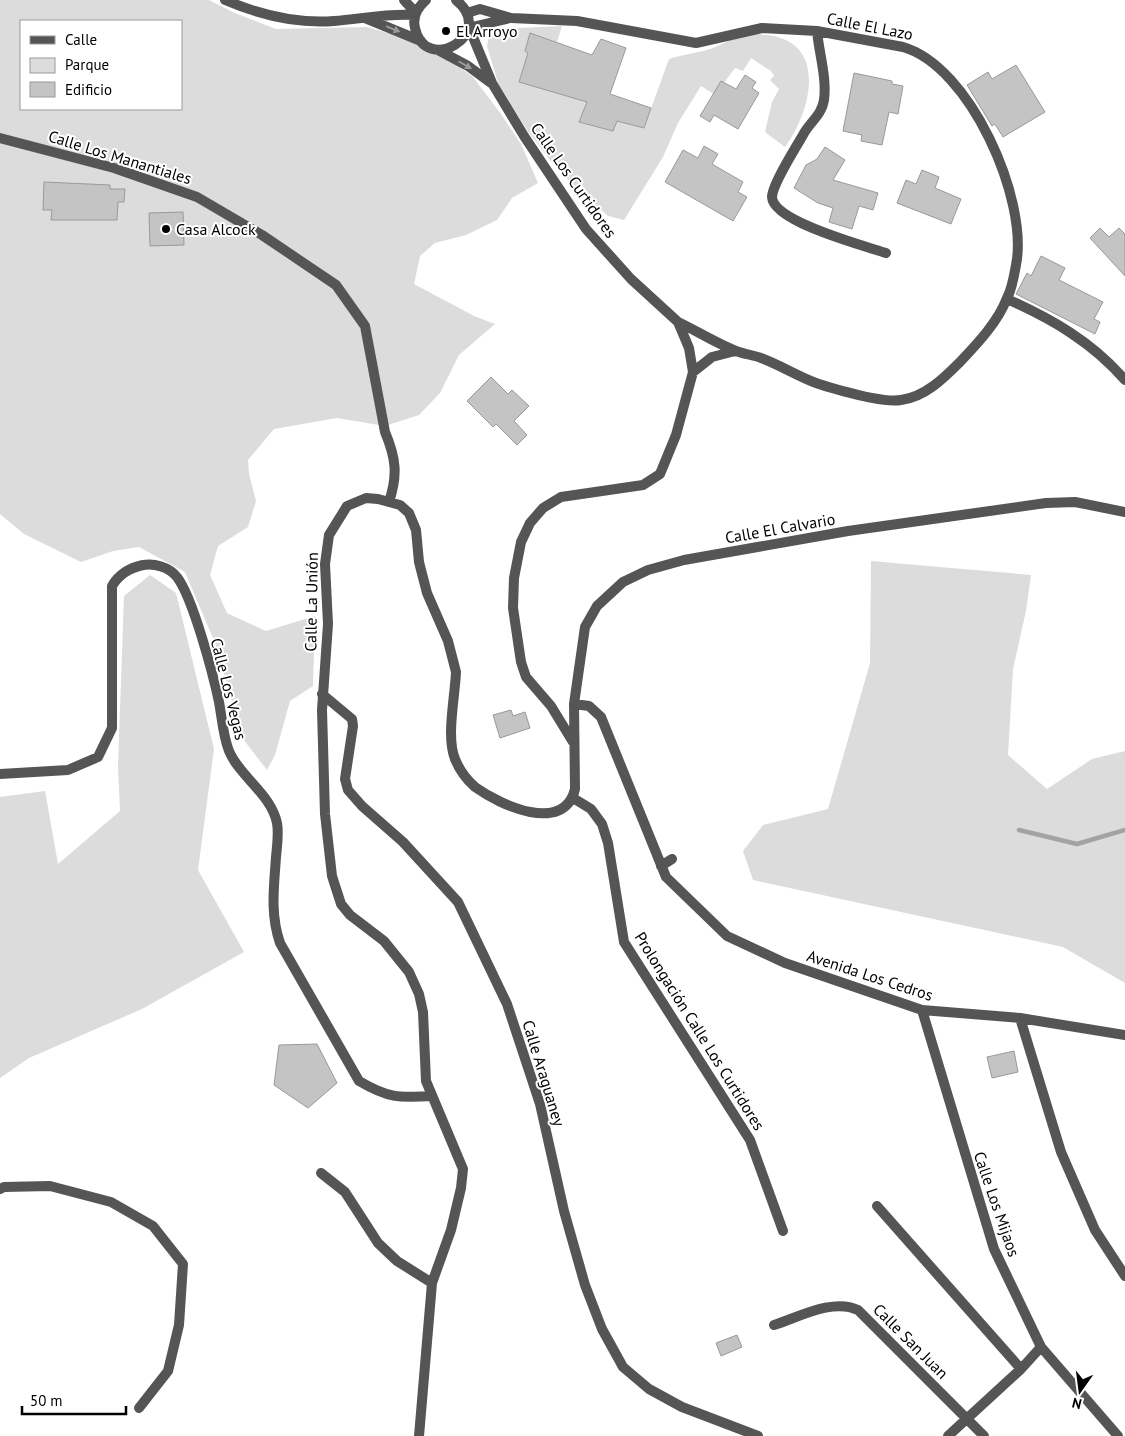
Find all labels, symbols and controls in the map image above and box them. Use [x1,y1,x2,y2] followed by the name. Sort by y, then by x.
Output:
[825,8,915,44] street label: Calle El Lazo
[20,20,182,110] legend
[456,21,518,41] place label: El Arroyo
[440,25,452,37] marker: El Arroyo
[385,26,400,33] one-way arrow
[65,30,97,49] text: Calle
[65,55,109,74] text: Parque
[458,60,471,69] one-way arrow
[65,80,112,99] text: Edificio
[527,119,621,242] street label: Calle Los Curtidores
[46,126,194,188] street label: Calle Los Manantiales
[176,219,256,239] place label: Casa Alcock
[160,223,172,235] marker: Casa Alcock
[723,508,837,548] street label: Calle El Calvario
[300,552,322,652] street label: Calle La Unión
[207,636,251,742] street label: Calle Los Vegas
[631,928,770,1134] street label: Prolongación Calle Los Curtidores
[804,945,936,1005] street label: Avenida Los Cedros
[518,1018,570,1129] street label: Calle Araguaney
[970,1149,1024,1259] street label: Calle Los Mijaos
[869,1299,953,1383] street label: Calle San Juan
[1055,1366,1105,1416] north arrow
[22,1384,126,1416] scale bar
[30,1391,63,1410] text: 50 m
[1070,1394,1083,1413] text: N

